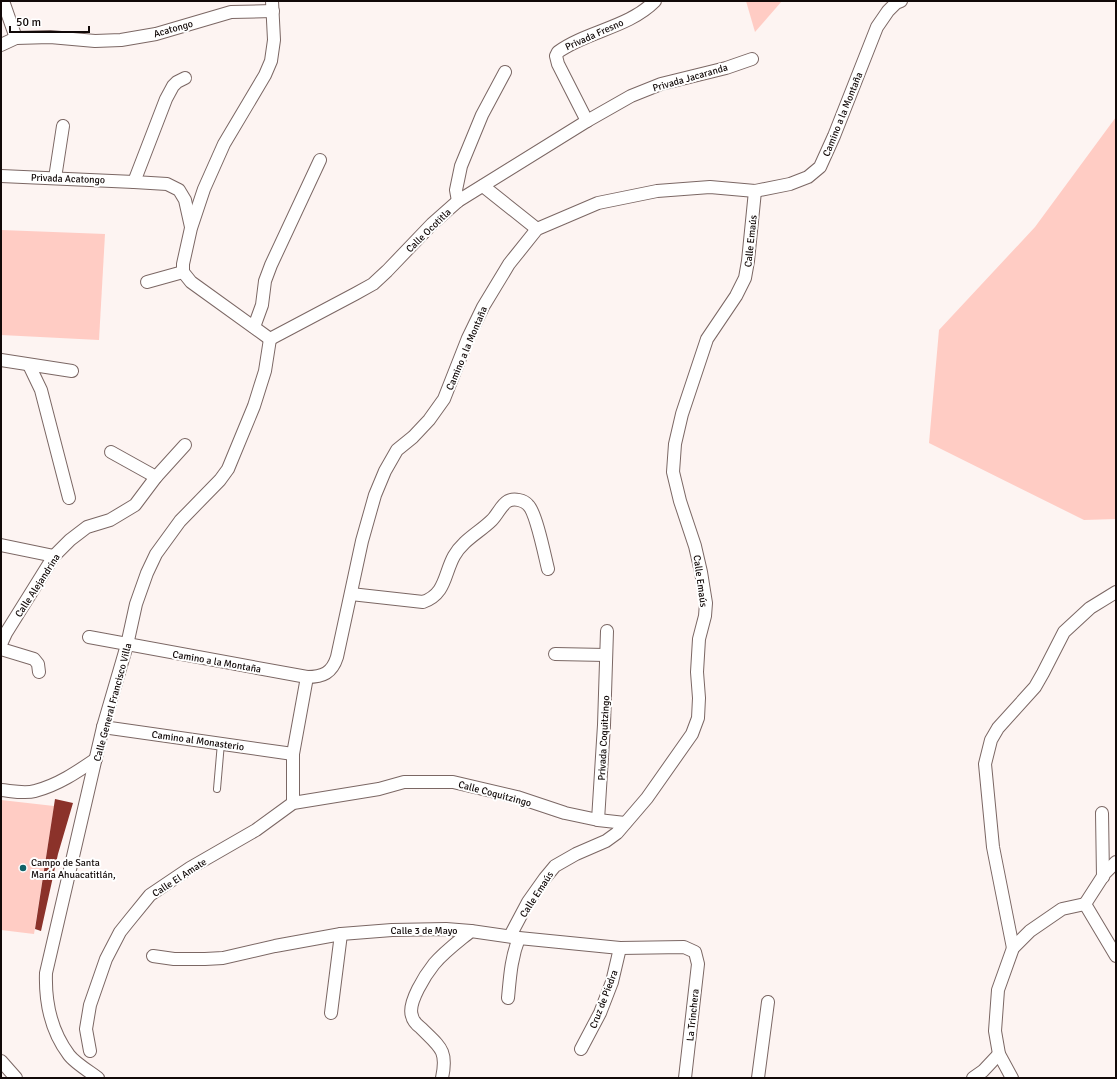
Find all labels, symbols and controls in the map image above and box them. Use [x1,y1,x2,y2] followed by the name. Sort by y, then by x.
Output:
[10,8,89,34] scale bar
[16,15,41,30] text: 50 m
[563,17,625,53] street label: Privada Fresno
[152,18,194,40] street label: Acatongo
[651,61,729,94] street label: Privada Jacaranda
[821,70,865,158] street label: Camino a la Montaña
[31,172,105,186] street label: Privada Acatongo
[404,206,454,255] street label: Calle Ocotitla
[742,214,760,268] street label: Calle Emaús
[444,305,490,392] street label: Camino a la Montaña
[13,551,63,620] street label: Calle Alejandrina
[690,554,710,609] street label: Calle Emaús
[91,642,135,763] street label: Calle General Francisco Villa
[172,648,262,676] street label: Camino a la Montaña
[596,695,612,781] street label: Privada Coquitzingo
[151,729,245,753] street label: Camino al Monasterio
[457,778,533,809] street label: Calle Coquitzingo
[150,856,209,900] street label: Calle El Amate
[31,857,116,881] place label: Campo de Santa María Ahuacatitlán,
[18,863,28,873] marker: Campo de Santa María Ahuacatitlán,
[518,869,556,920] street label: Calle Emaús
[391,925,457,937] street label: Calle 3 de Mayo
[587,968,621,1030] street label: Cruz de Piedra
[684,988,702,1042] street label: La Trinchera

